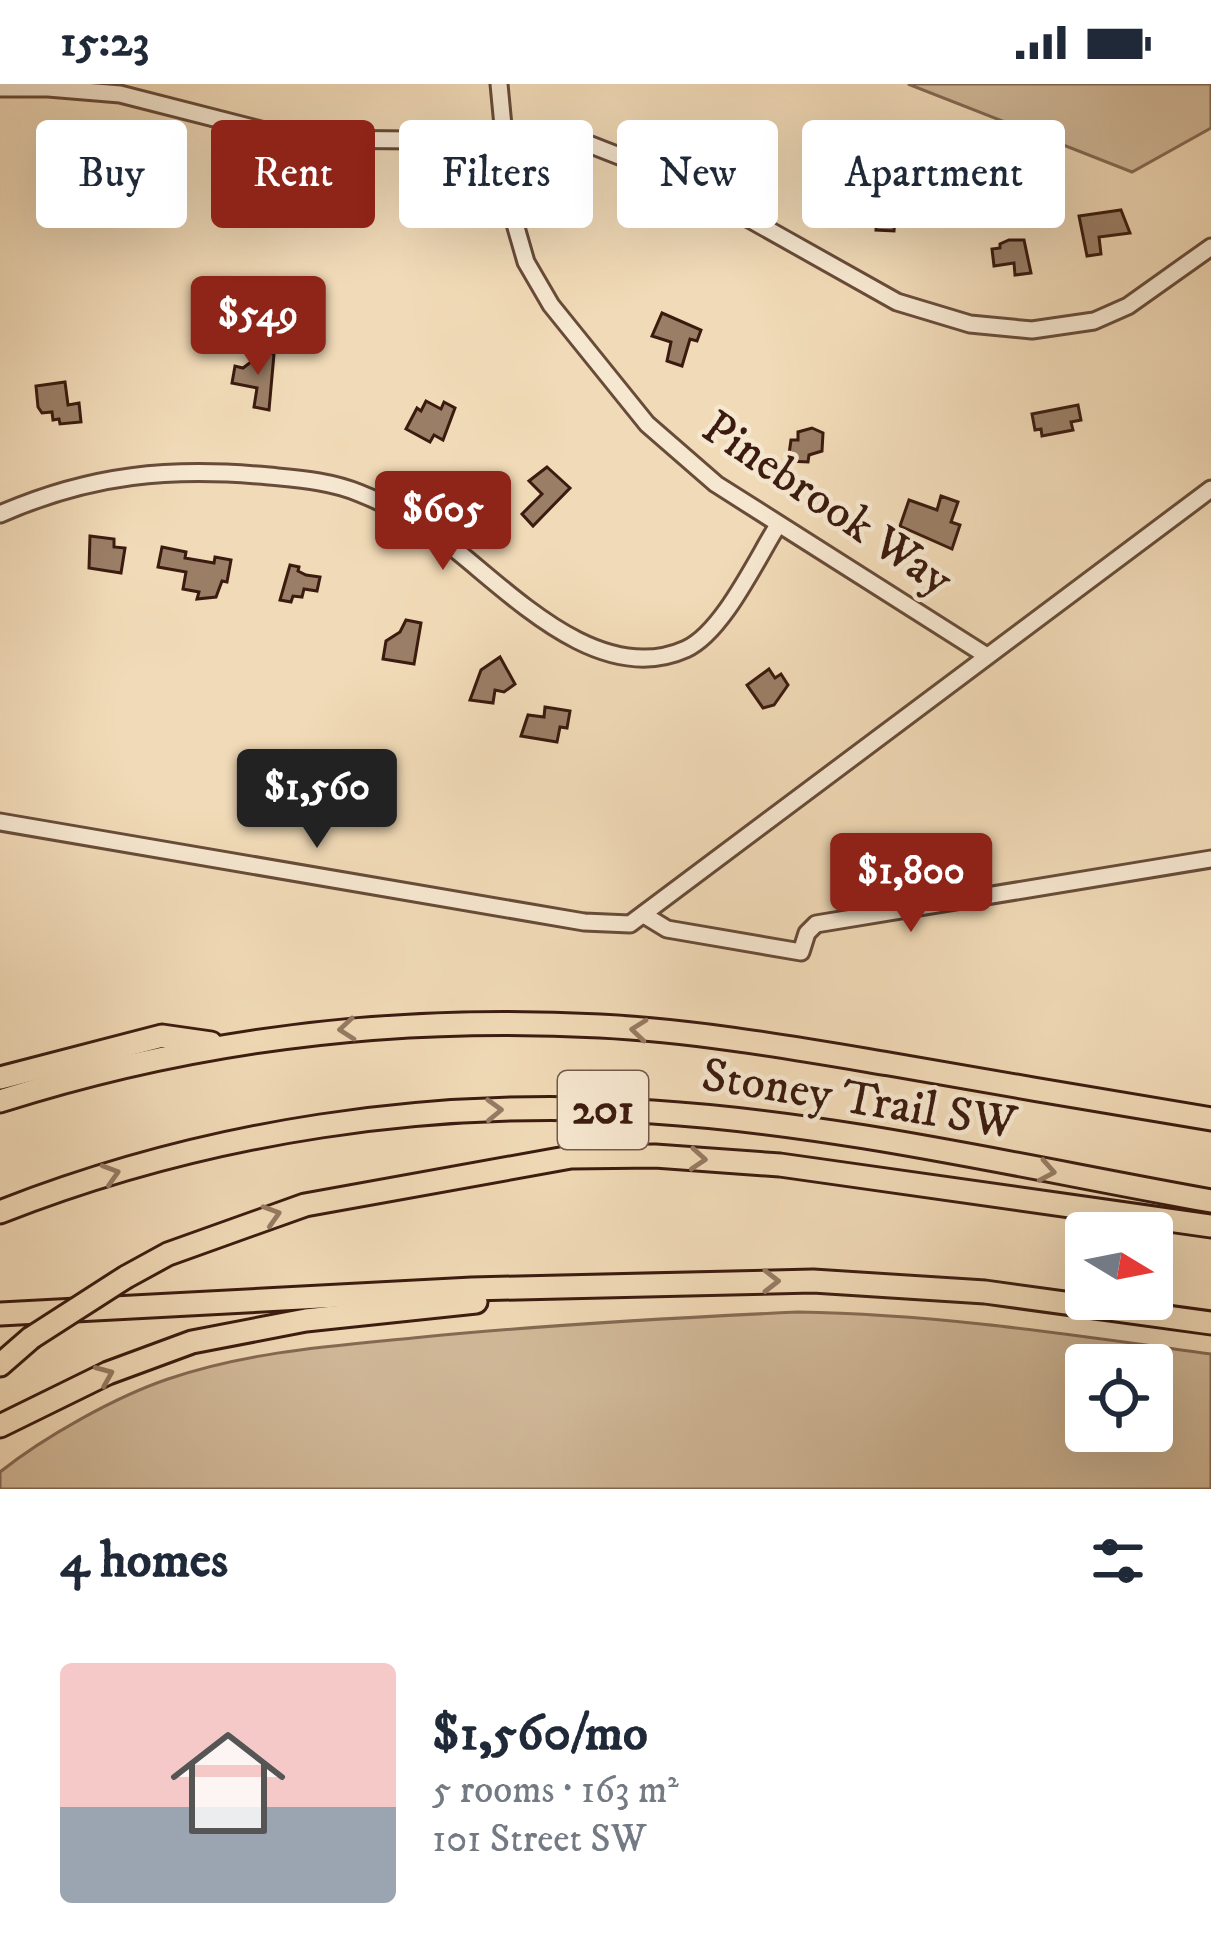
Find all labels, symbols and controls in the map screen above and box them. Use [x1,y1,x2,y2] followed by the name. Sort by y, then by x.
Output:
[60,14,149,70] text: 15:23
[36,120,187,228] chip: Buy
[211,120,375,228] chip: Rent
[399,120,593,228] chip: Filters
[617,120,778,228] chip: New
[802,120,1065,228] chip: Apartment
[187,276,329,378] pin: $549
[218,290,298,339] text: $549
[690,398,964,610] street label: Pinebrook Way
[372,471,514,573] pin: $605
[402,485,484,534] text: $605
[219,749,415,851] pin: $1,560
[264,763,370,812] text: $1,560
[813,833,1009,935] pin: $1,800
[857,847,965,896] text: $1,800
[337,1016,356,1041] one-way arrow
[629,1017,649,1043] one-way arrow
[697,1046,1022,1155] street label: Stoney Trail SW
[558,1071,648,1149] road number: 201
[485,1097,504,1123] one-way arrow
[689,1146,708,1172] one-way arrow
[1037,1158,1057,1183] one-way arrow
[100,1163,121,1188] one-way arrow
[261,1204,282,1229] one-way arrow
[1065,1212,1173,1320] north arrow
[1065,1212,1173,1452] map controls
[763,1268,781,1294] one-way arrow
[1065,1344,1173,1452] button: locate
[93,1365,115,1389] one-way arrow
[1085,1528,1151,1594] icon: filters
[60,1529,228,1593] text: 4 homes
[432,1702,648,1766] text: $1,560/mo
[156,1711,300,1855] icon: home
[432,1766,679,1815] text: 5 rooms · 163 m²
[432,1815,646,1864] text: 101 Street SW

